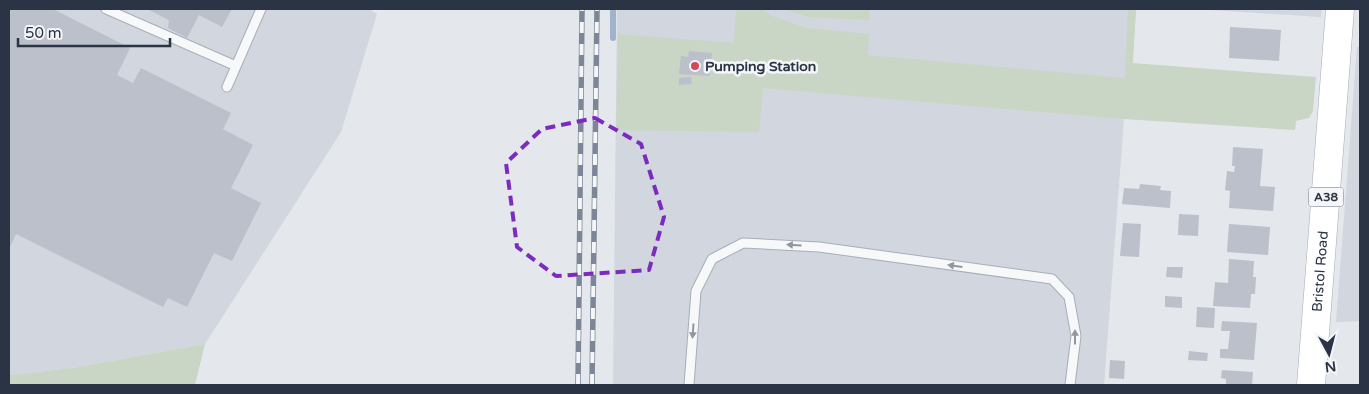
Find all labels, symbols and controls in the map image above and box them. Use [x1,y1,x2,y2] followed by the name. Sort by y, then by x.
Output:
[18,15,170,47] scale bar
[25,24,62,42] text: 50 m
[705,58,816,75] place label: Pumping Station
[689,60,701,72] marker: Pumping Station
[1308,188,1344,206] road number: A38
[1308,230,1331,313] street label: Bristol Road
[786,241,802,249] one-way arrow
[947,262,963,270] one-way arrow
[689,323,697,339] one-way arrow
[1071,329,1079,345] one-way arrow
[1304,329,1354,379] north arrow
[1324,357,1337,376] text: N

